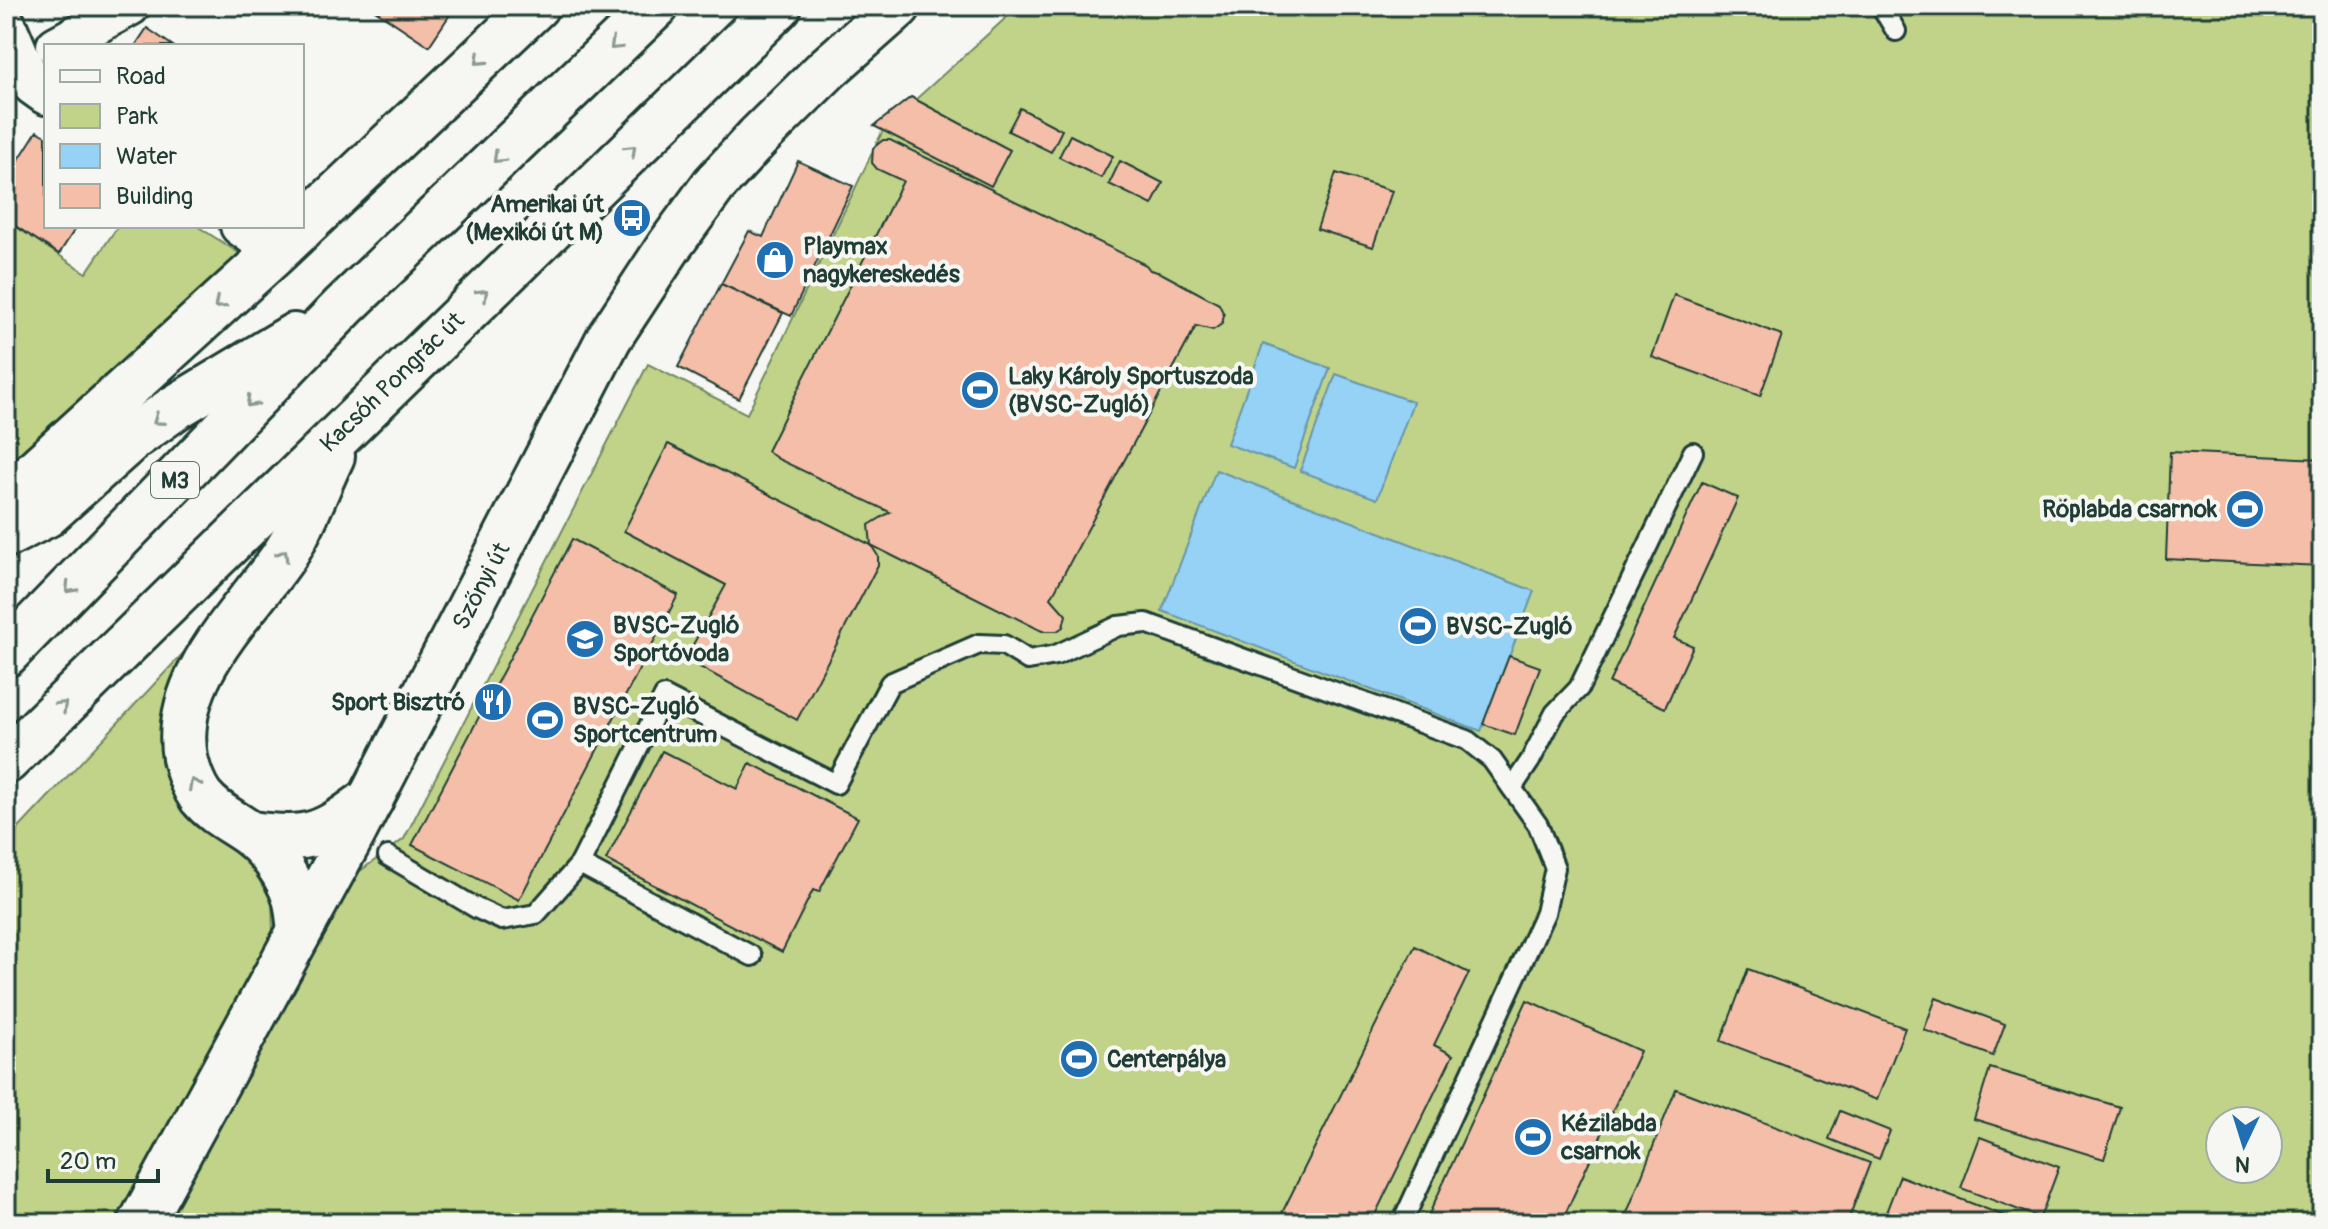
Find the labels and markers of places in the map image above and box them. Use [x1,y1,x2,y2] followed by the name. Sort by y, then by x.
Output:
[465,190,605,247] place label: Amerikai út (Mexikói út M)
[611,197,653,239] bus stop icon: Amerikai út (Mexikói út M)
[803,232,960,289] place label: Playmax nagykereskedés
[754,239,796,281] shop icon: Playmax nagykereskedés
[1008,362,1254,419] place label: Laky Károly Sportuszoda (BVSC-Zugló)
[959,369,1001,411] sports icon: Laky Károly Sportuszoda (BVSC-Zugló)
[2224,488,2266,530] sports icon: Röplabda csarnok
[2042,495,2218,524] place label: Röplabda csarnok
[1397,605,1439,647] sports icon: BVSC-Zugló
[613,611,739,668] place label: BVSC-Zugló Sportóvoda
[1446,612,1572,641] place label: BVSC-Zugló
[564,618,606,660] school or university icon: BVSC-Zugló Sportóvoda
[472,681,514,723] restaurant icon: Sport Bisztró
[331,688,465,717] place label: Sport Bisztró
[573,692,717,749] place label: BVSC-Zugló Sportcentrum
[524,699,566,741] sports icon: BVSC-Zugló Sportcentrum
[1058,1038,1100,1080] sports icon: Centerpálya
[1107,1045,1226,1074] place label: Centerpálya
[1560,1109,1657,1166] place label: Kézilabda csarnok
[1512,1116,1554,1158] sports icon: Kézilabda csarnok

